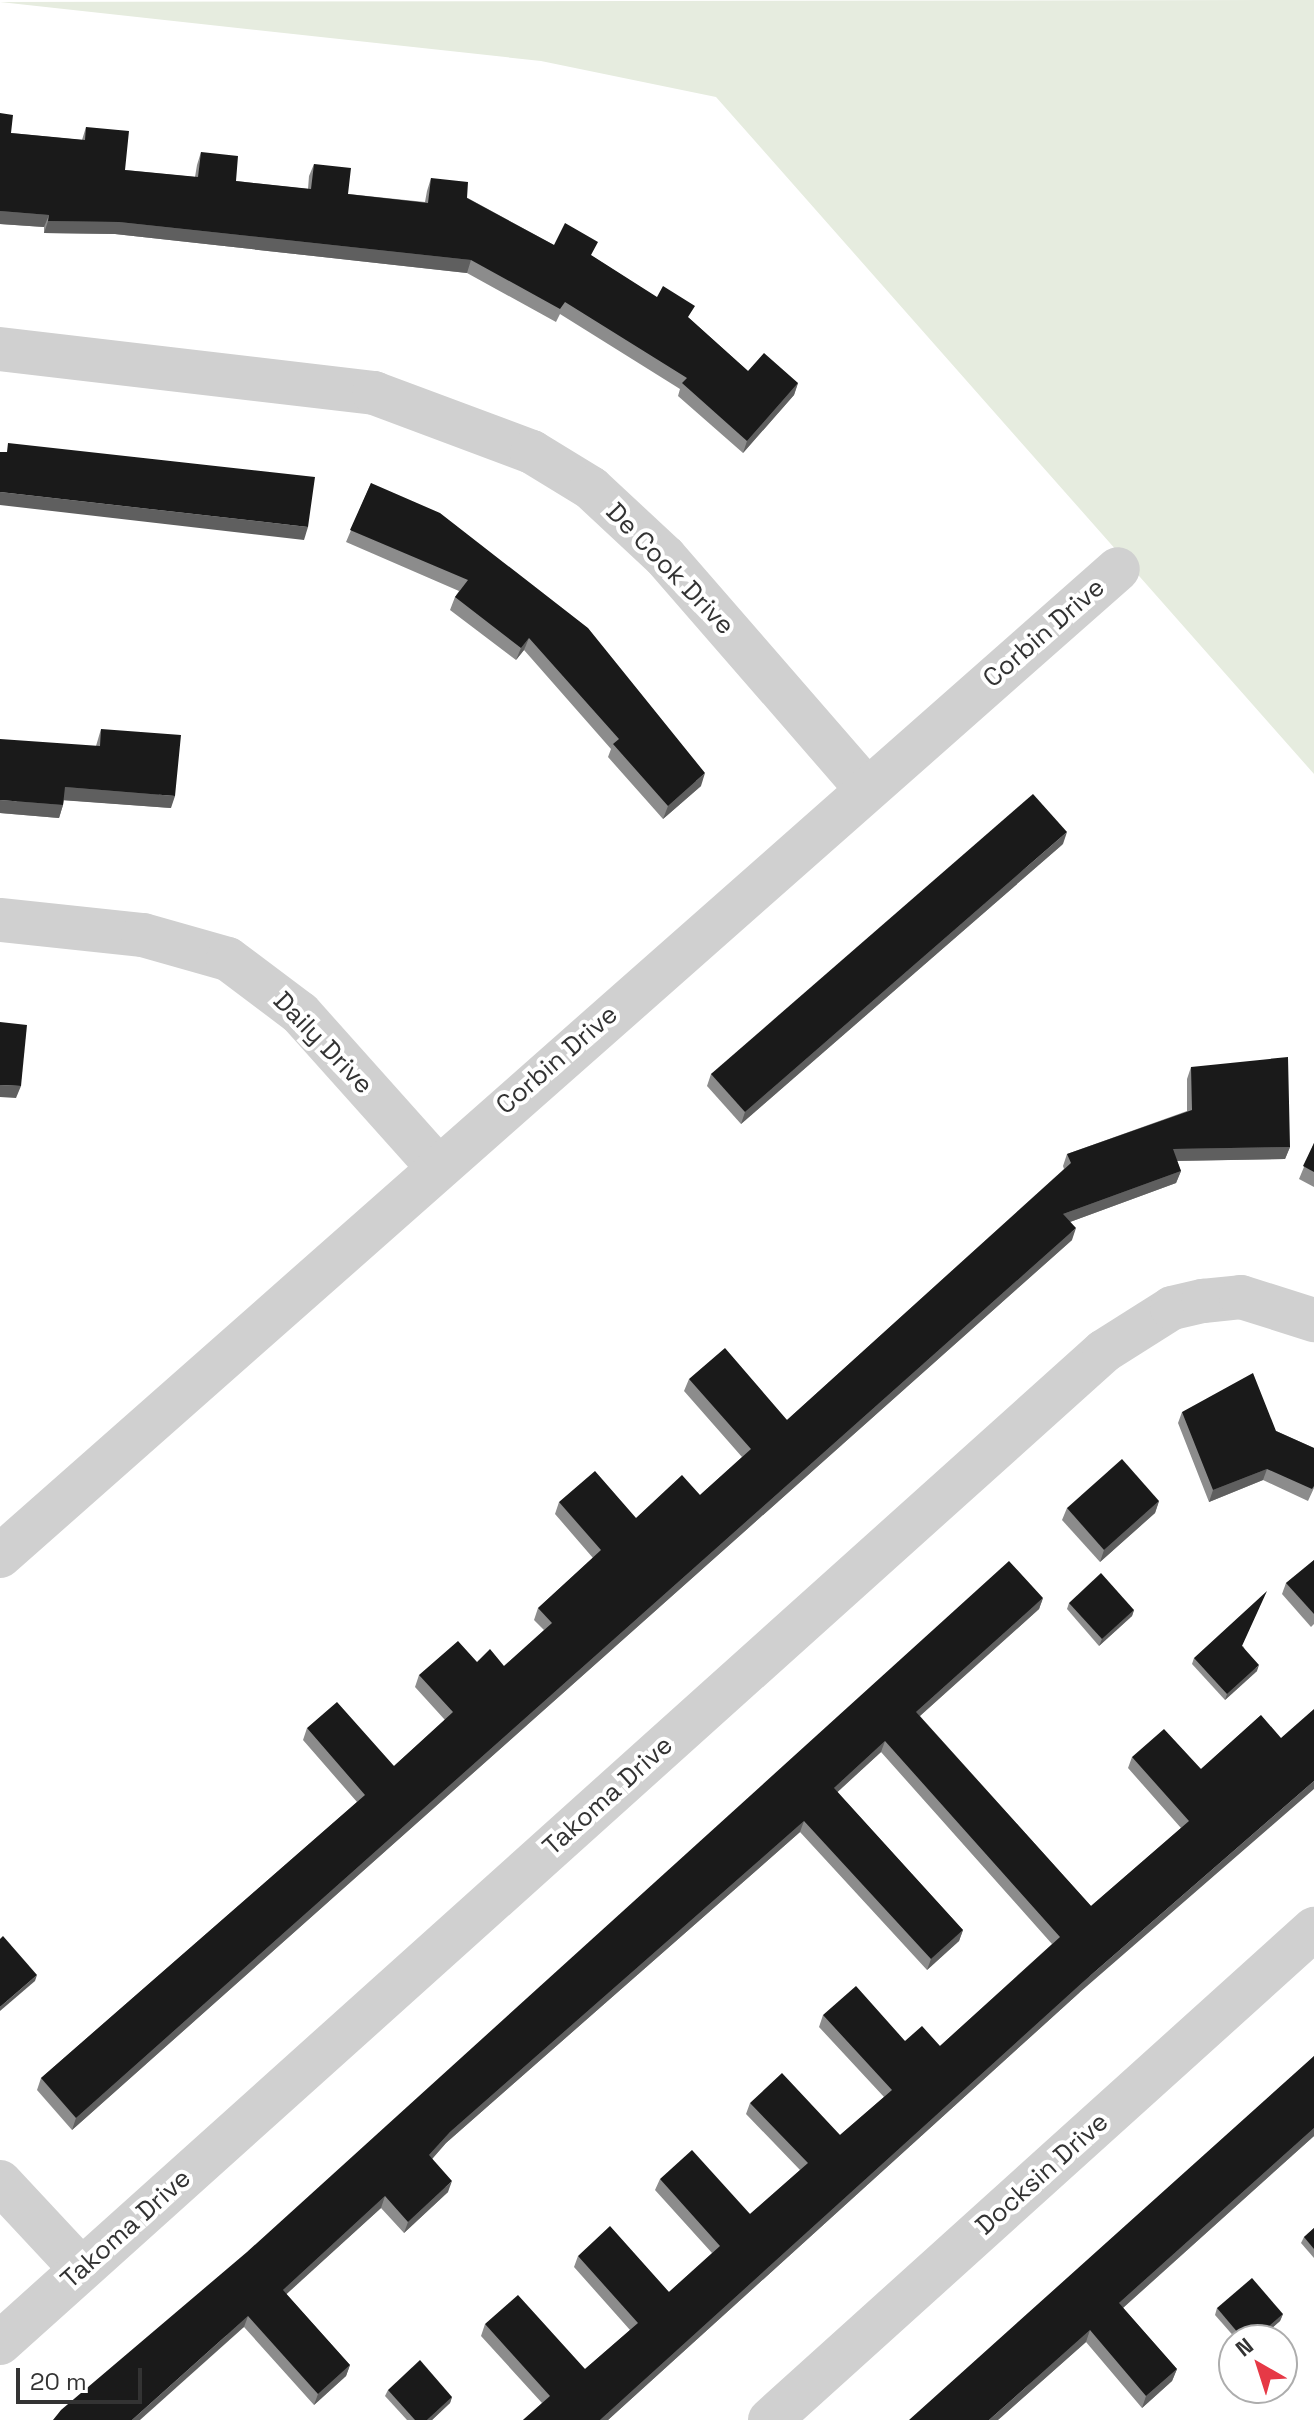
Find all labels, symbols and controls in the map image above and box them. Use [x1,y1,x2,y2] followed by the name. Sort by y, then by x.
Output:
[599,497,741,641] street label: De Cook Drive
[977,572,1111,694] street label: Corbin Drive
[267,985,379,1101] street label: Daily Drive
[490,999,624,1121] street label: Corbin Drive
[537,1730,679,1862] street label: Takoma Drive
[969,2106,1115,2242] street label: Docksin Drive
[55,2163,197,2295] street label: Takoma Drive
[1218,2324,1298,2404] north arrow
[1230,2331,1259,2362] text: N
[20,2352,146,2402] scale bar
[30,2366,87,2397] text: 20 m

